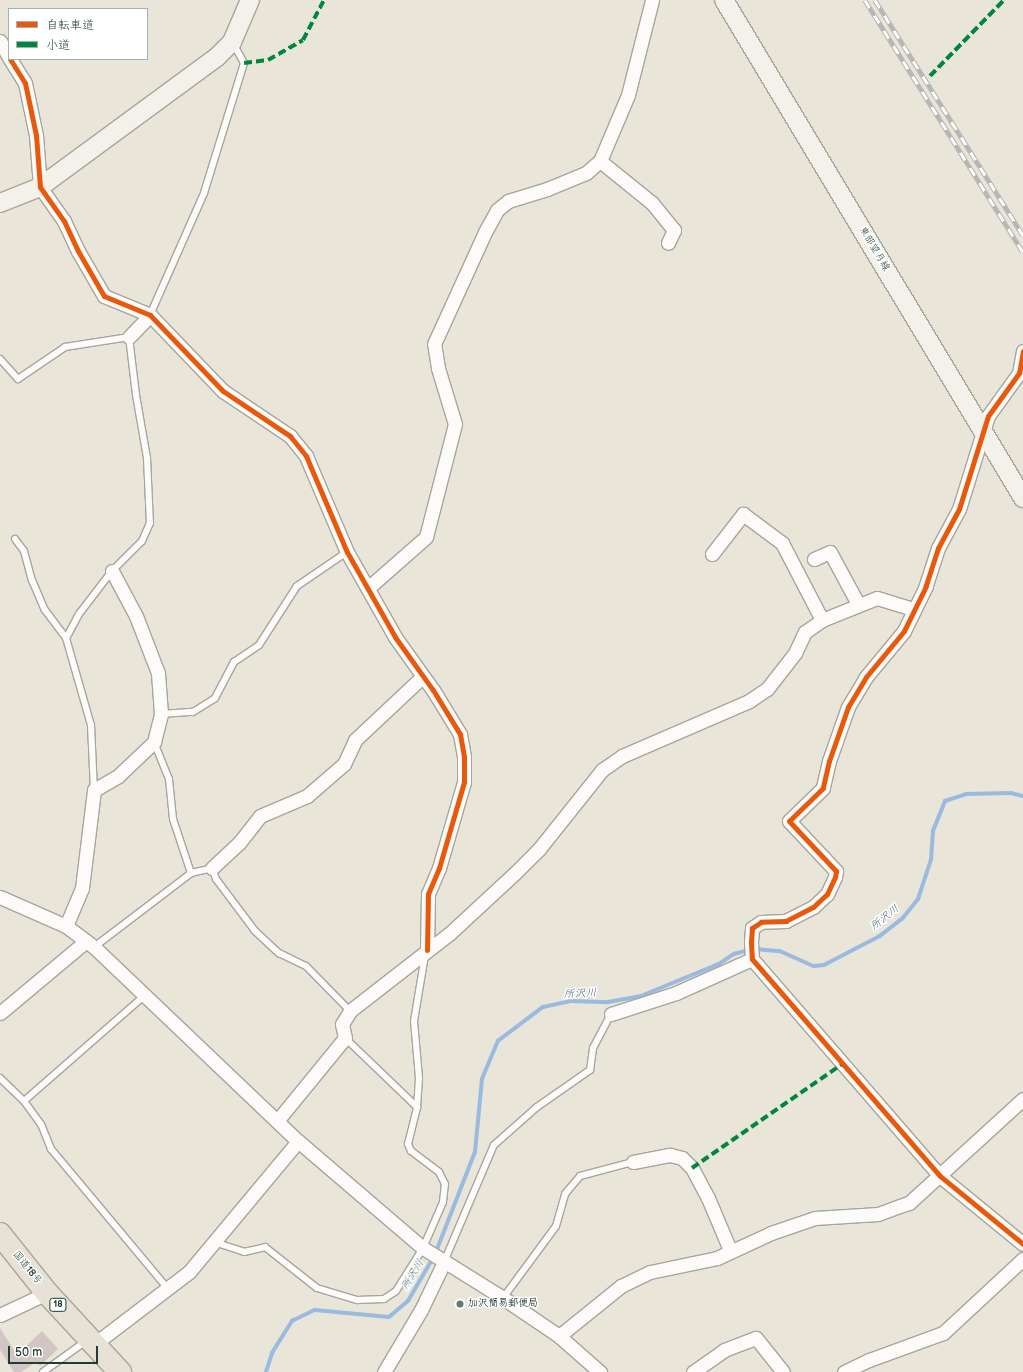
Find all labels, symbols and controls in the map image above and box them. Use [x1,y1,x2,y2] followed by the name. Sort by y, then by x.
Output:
[8,8,148,60] legend
[46,18,94,33] text: 自転車道
[46,38,70,53] text: 小道
[856,224,892,274] street label: 東部望月線
[868,902,902,934] water label: 所沢川
[563,987,597,1001] water label: 所沢川
[10,1249,44,1287] street label: 国道18号
[399,1257,427,1293] water label: 所沢川
[49,1298,67,1312] road number: 18
[468,1298,538,1310] place label: 加沢簡易郵便局
[455,1299,465,1309] marker: 加沢簡易郵便局
[10,1338,100,1364] scale bar
[15,1345,42,1360] text: 50 m

